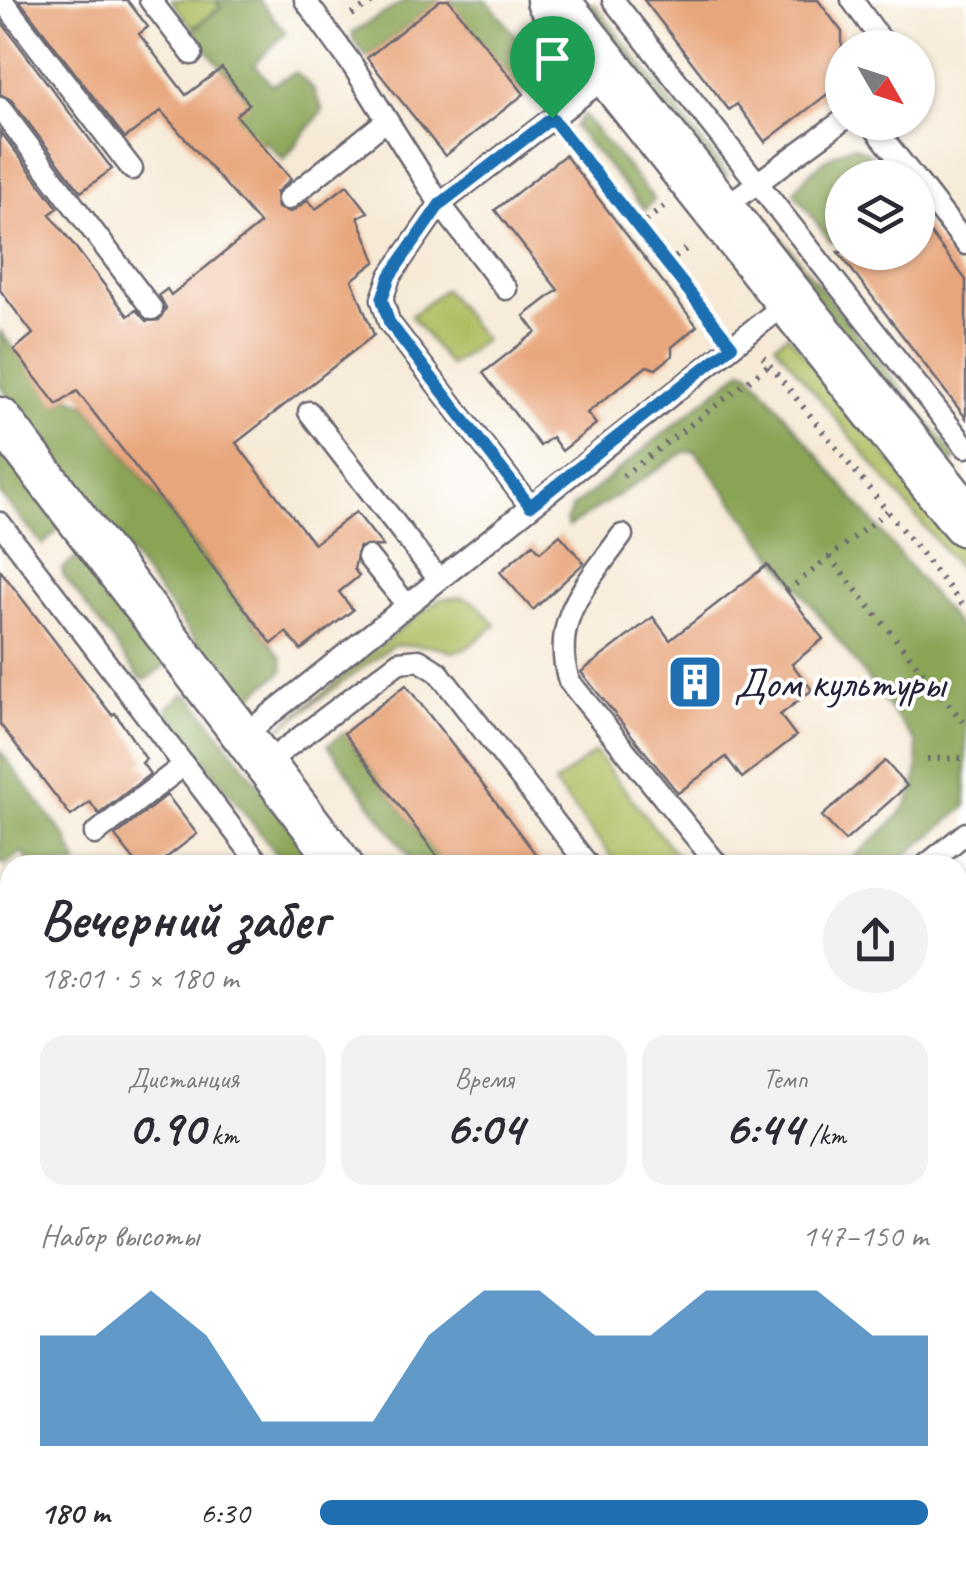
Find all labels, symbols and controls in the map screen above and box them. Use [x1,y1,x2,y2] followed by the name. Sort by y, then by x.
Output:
[510,16,595,119] pin
[825,30,935,140] north arrow
[825,30,935,270] map controls
[525,31,580,86] icon: arrive
[825,160,935,270] button: layers
[665,652,725,712] building icon: Дом культуры
[734,657,948,710] place label: Дом культуры
[40,884,328,954] text: Вечерний забег
[823,888,928,993] button: share
[40,957,238,998] text: 18:01 · 5 × 180 m
[127,1061,239,1096] text: Дистанция
[454,1061,514,1096] text: Время
[762,1061,808,1096] text: Темп
[128,1096,204,1159] text: 0.90
[445,1096,523,1159] text: 6:04
[724,1096,803,1159] text: 6:44
[204,1117,238,1152] text: km
[803,1117,846,1152] text: /km
[40,1215,199,1256] text: Набор высоты
[802,1215,928,1256] text: 147–150 m
[40,1492,109,1533] text: 180 m
[200,1492,250,1533] text: 6:30

